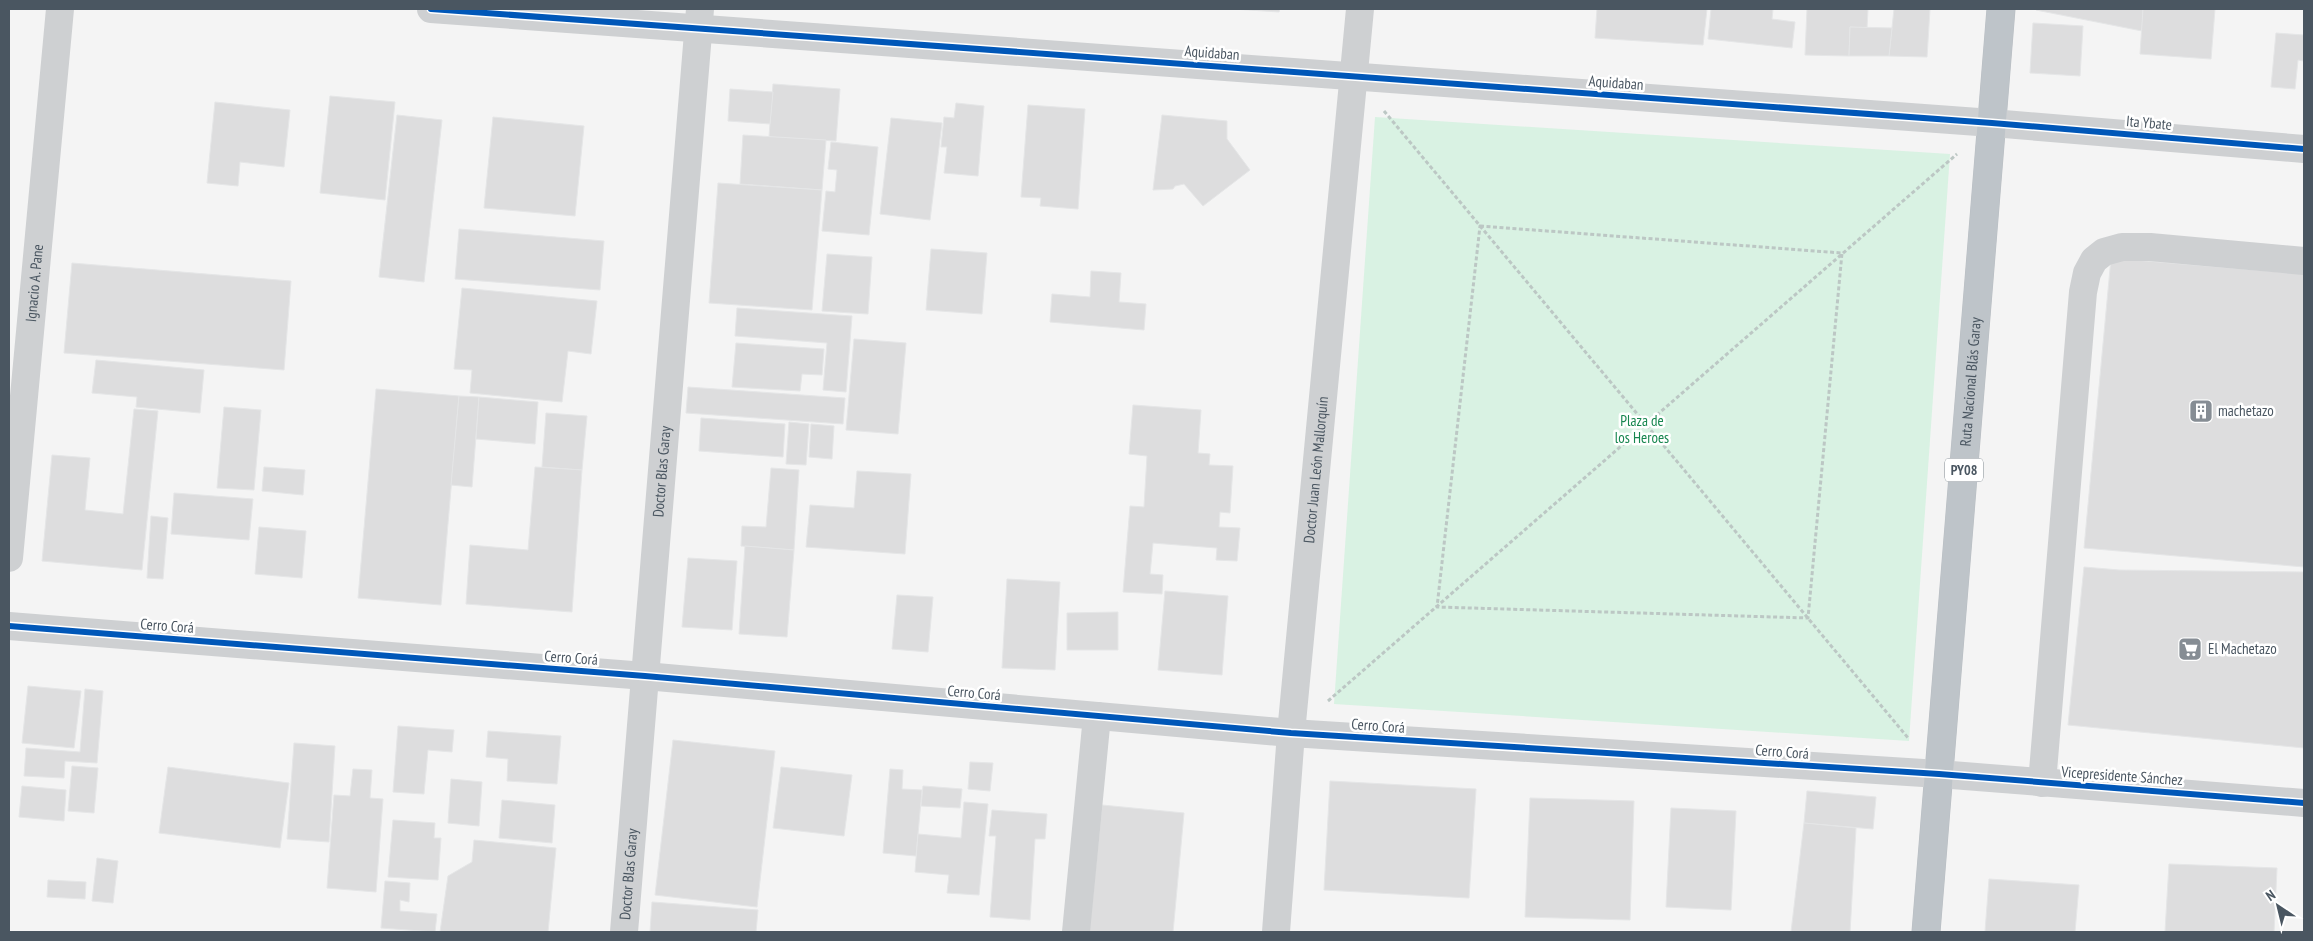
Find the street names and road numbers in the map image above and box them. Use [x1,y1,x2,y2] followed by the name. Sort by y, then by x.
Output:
[1184,41,1240,64] street label: Aquidaban
[1588,71,1644,94] street label: Aquidaban
[2125,111,2173,134] street label: Ita Ybate
[21,243,47,323] street label: Ignacio A. Pane
[1955,316,1985,447] street label: Ruta Nacional Blás Garay
[1299,395,1332,544] street label: Doctor Juan León Mallorquín
[648,425,675,518] street label: Doctor Blas Garay
[1945,458,1983,482] road number: PY08
[140,614,194,637] street label: Cerro Corá
[544,646,598,669] street label: Cerro Corá
[947,681,1002,704] street label: Cerro Corá
[1351,714,1405,737] street label: Cerro Corá
[1755,740,1809,763] street label: Cerro Corá
[2060,762,2183,789] street label: Vicepresidente Sánchez
[615,827,642,921] street label: Doctor Blas Garay

